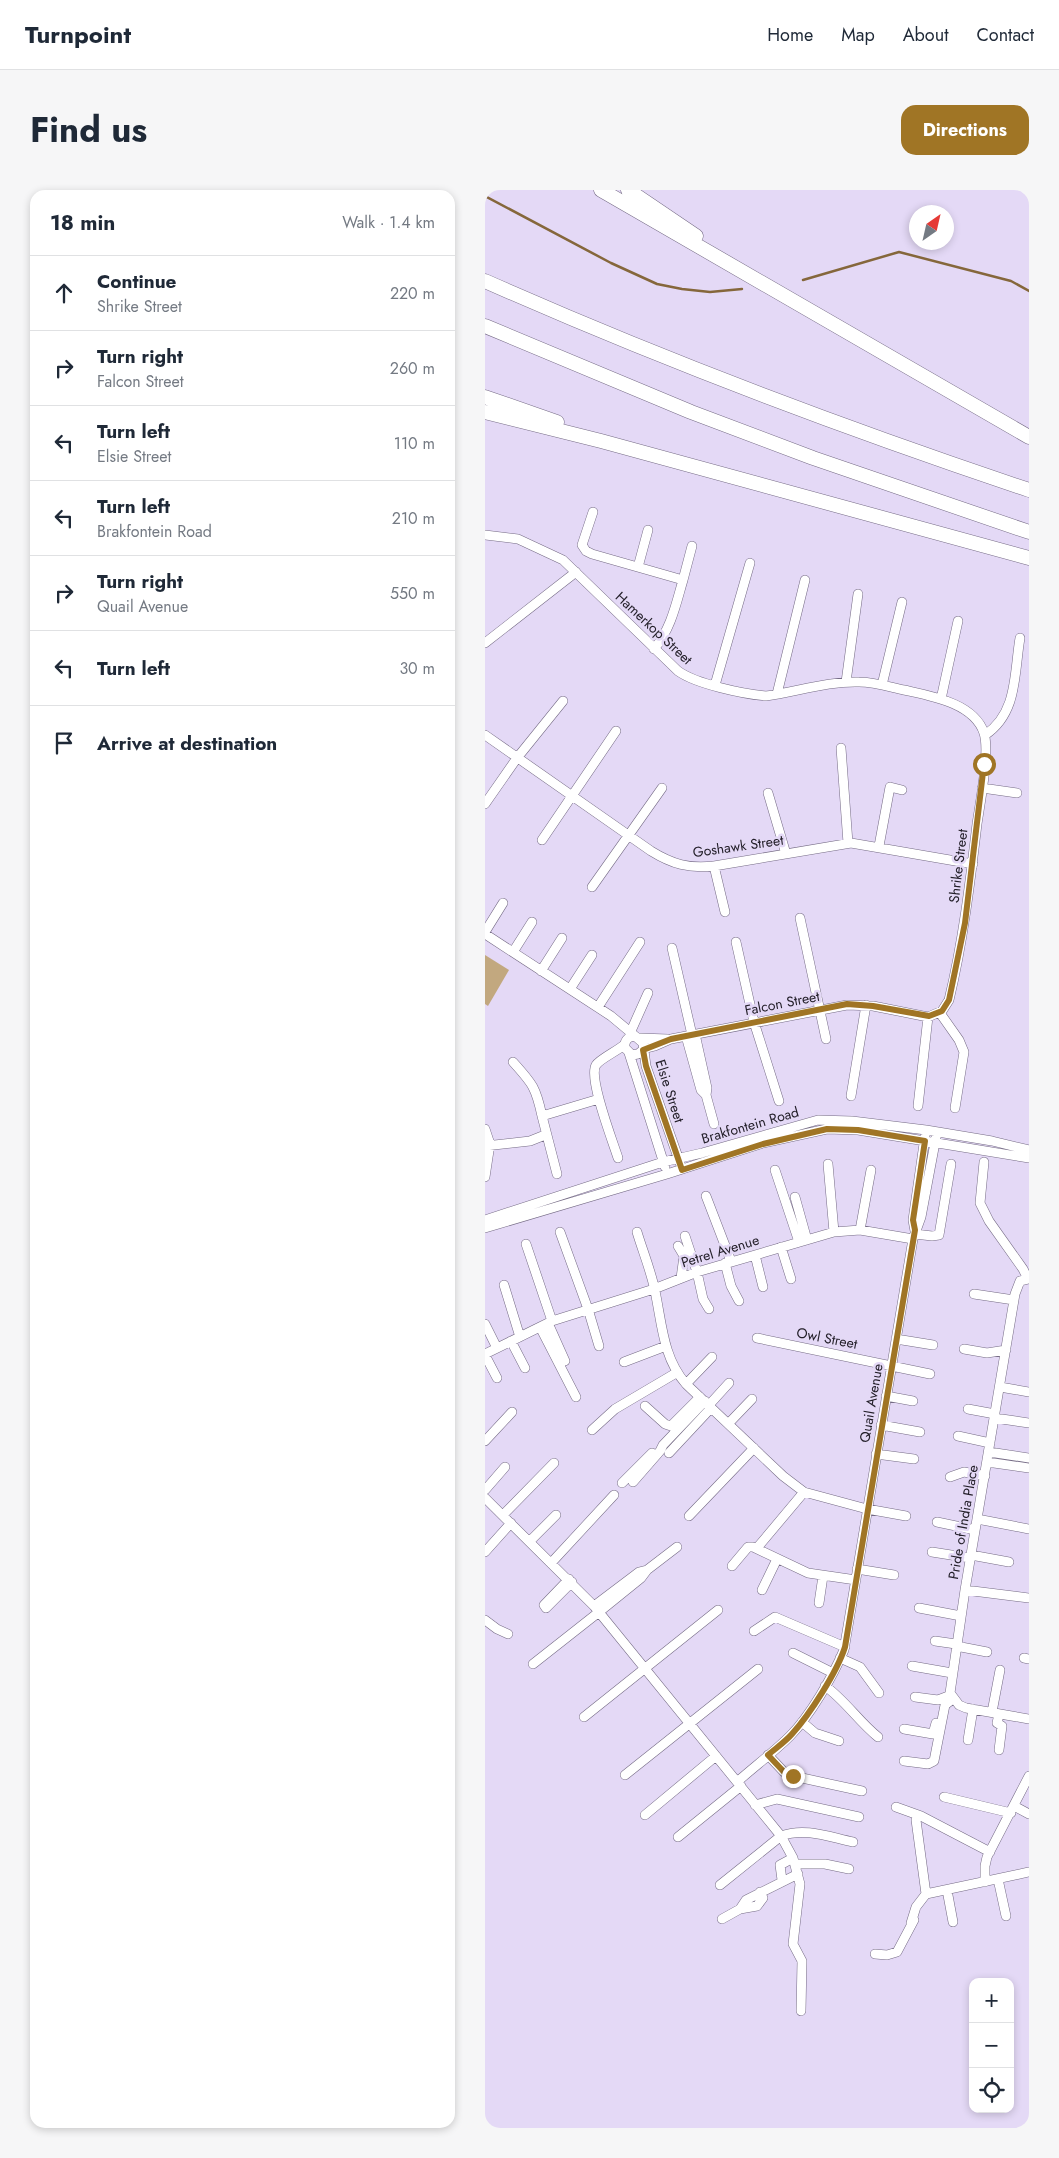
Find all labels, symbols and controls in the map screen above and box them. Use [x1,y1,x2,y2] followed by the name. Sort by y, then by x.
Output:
[25,17,131,52] text: Turnpoint
[767,22,813,48] text: Home
[841,22,875,48] text: Map
[903,22,948,48] text: About
[976,22,1034,48] text: Contact
[30,105,147,155] text: Find us
[901,105,1029,155] button: Directions
[909,205,954,250] north arrow
[50,208,115,238] text: 18 min
[342,211,435,234] text: Walk · 1.4 km
[97,268,176,295] text: Continue
[50,279,78,307] icon: ahead
[390,282,435,305] text: 220 m
[97,295,182,318] text: Shrike Street
[97,343,183,370] text: Turn right
[50,354,78,382] icon: right
[390,357,435,380] text: 260 m
[97,370,184,393] text: Falcon Street
[97,418,170,445] text: Turn left
[50,429,78,457] icon: left
[394,432,435,455] text: 110 m
[97,445,171,468] text: Elsie Street
[97,493,170,520] text: Turn left
[50,504,78,532] icon: left
[392,507,435,530] text: 210 m
[97,520,212,543] text: Brakfontein Road
[97,568,183,595] text: Turn right
[50,579,78,607] icon: right
[390,582,435,605] text: 550 m
[611,587,697,669] street label: Hamerkop Street
[97,595,188,618] text: Quail Avenue
[50,654,78,682] icon: left
[97,655,170,682] text: Turn left
[399,657,435,680] text: 30 m
[50,729,78,757] icon: arrive
[97,730,277,757] text: Arrive at destination
[973,753,996,776] route start
[944,827,973,904] street label: Shrike Street
[691,830,785,862] street label: Goshawk Street
[743,986,822,1020] street label: Falcon Street
[650,1057,690,1126] street label: Elsie Street
[699,1102,801,1148] street label: Brakfontein Road
[679,1230,761,1272] street label: Petrel Avenue
[795,1322,860,1354] street label: Owl Street
[854,1362,888,1444] street label: Quail Avenue
[943,1463,983,1581] street label: Pride of India Place
[782,1765,805,1788] route end
[969,1978,1014,2113] map controls
[969,1978,1014,2023] button: +
[969,2023,1014,2068] button: −
[969,2068,1014,2113] button: locate

